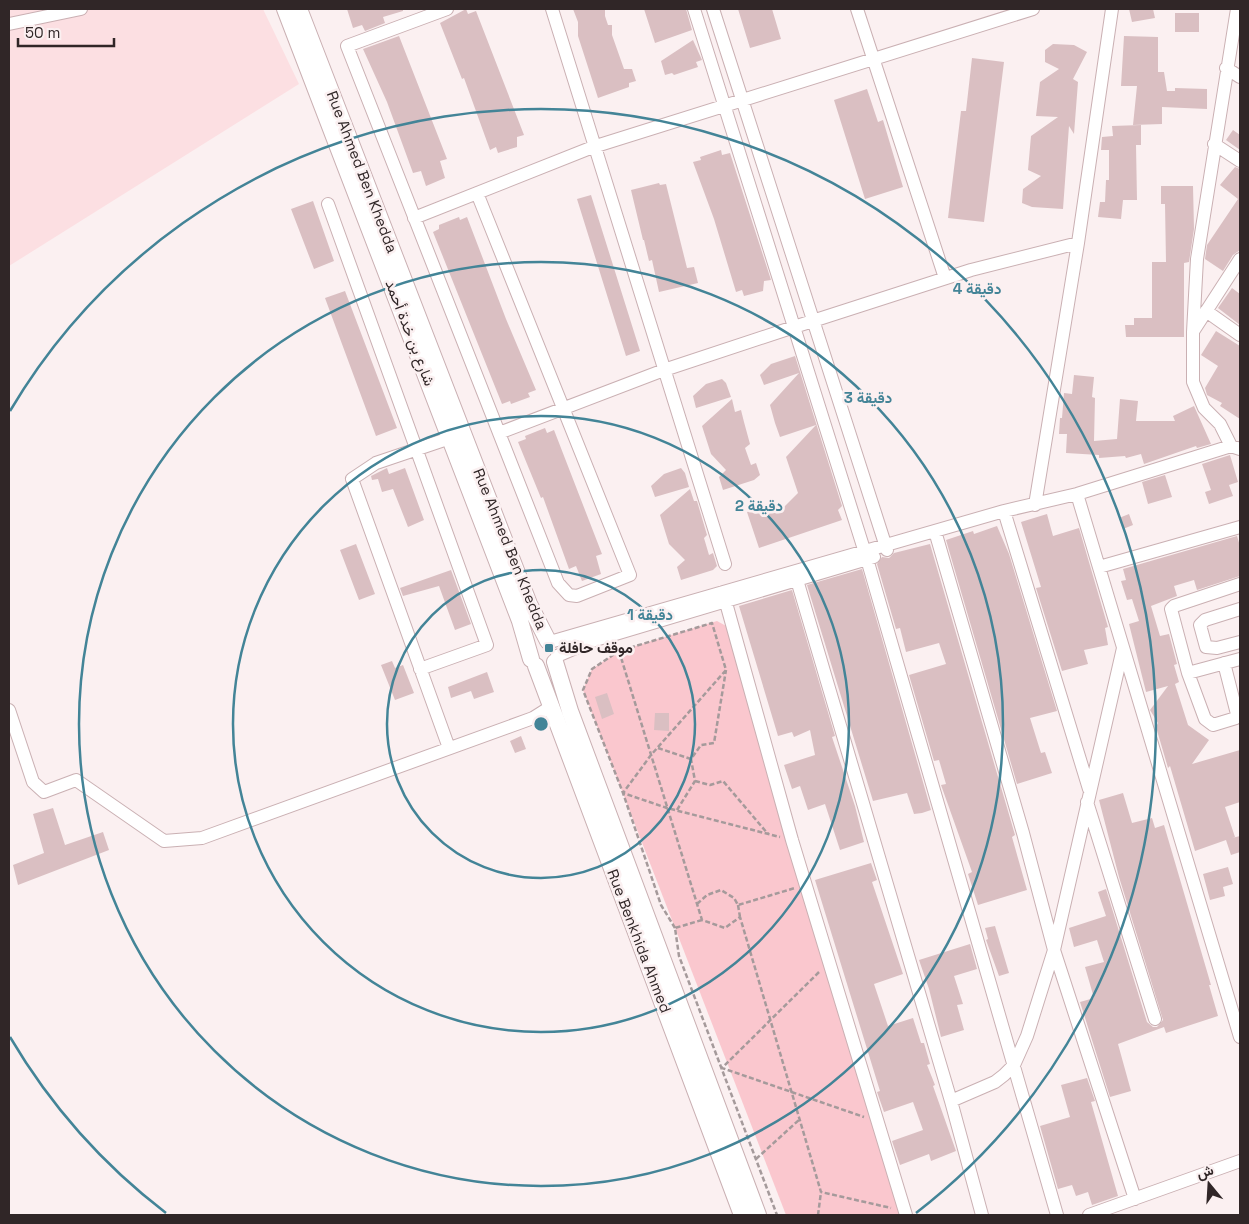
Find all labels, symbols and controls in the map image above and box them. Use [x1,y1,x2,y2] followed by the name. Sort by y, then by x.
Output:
[18,15,114,47] scale bar
[25,23,60,42] text: 50 m
[323,88,402,256] street label: Rue Ahmed Ben Khedda
[380,277,439,389] street label: شارع بن خدة أحمد
[953,279,1001,298] text: 4 دقيقة
[844,388,892,407] text: 3 دقيقة
[469,465,552,633] street label: Rue Ahmed Ben Khedda
[735,496,783,515] text: 2 دقيقة
[627,605,673,624] text: 1 دقيقة
[559,638,633,657] place label: موقف حافلة
[543,642,555,654] marker: موقف حافلة
[532,715,550,733] centre of rings
[603,866,676,1015] street label: Rue Benkhida Ahmed
[1184,1159,1234,1209] north arrow
[1194,1160,1216,1183] text: ش

